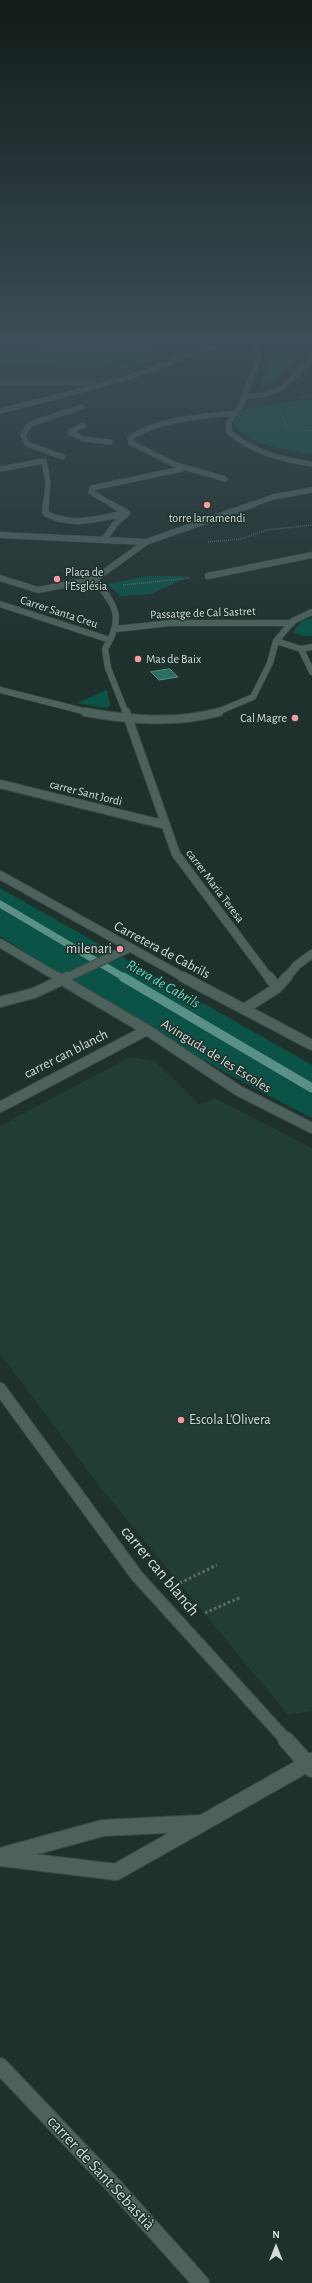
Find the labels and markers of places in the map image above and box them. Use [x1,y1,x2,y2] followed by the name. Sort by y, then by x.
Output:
[202,500,212,510] marker: torre larramendi
[169,511,245,525] place label: torre larramendi
[65,565,107,593] place label: Plaça de l'Església
[52,574,62,584] marker: Plaça de l'Església
[146,652,201,666] place label: Mas de Baix
[133,654,143,664] marker: Mas de Baix
[240,711,287,725] place label: Cal Magre
[290,713,300,723] marker: Cal Magre
[66,941,112,957] place label: milenari
[115,944,125,954] marker: milenari
[189,1412,271,1428] place label: Escola L'Olivera
[176,1415,186,1425] marker: Escola L'Olivera

